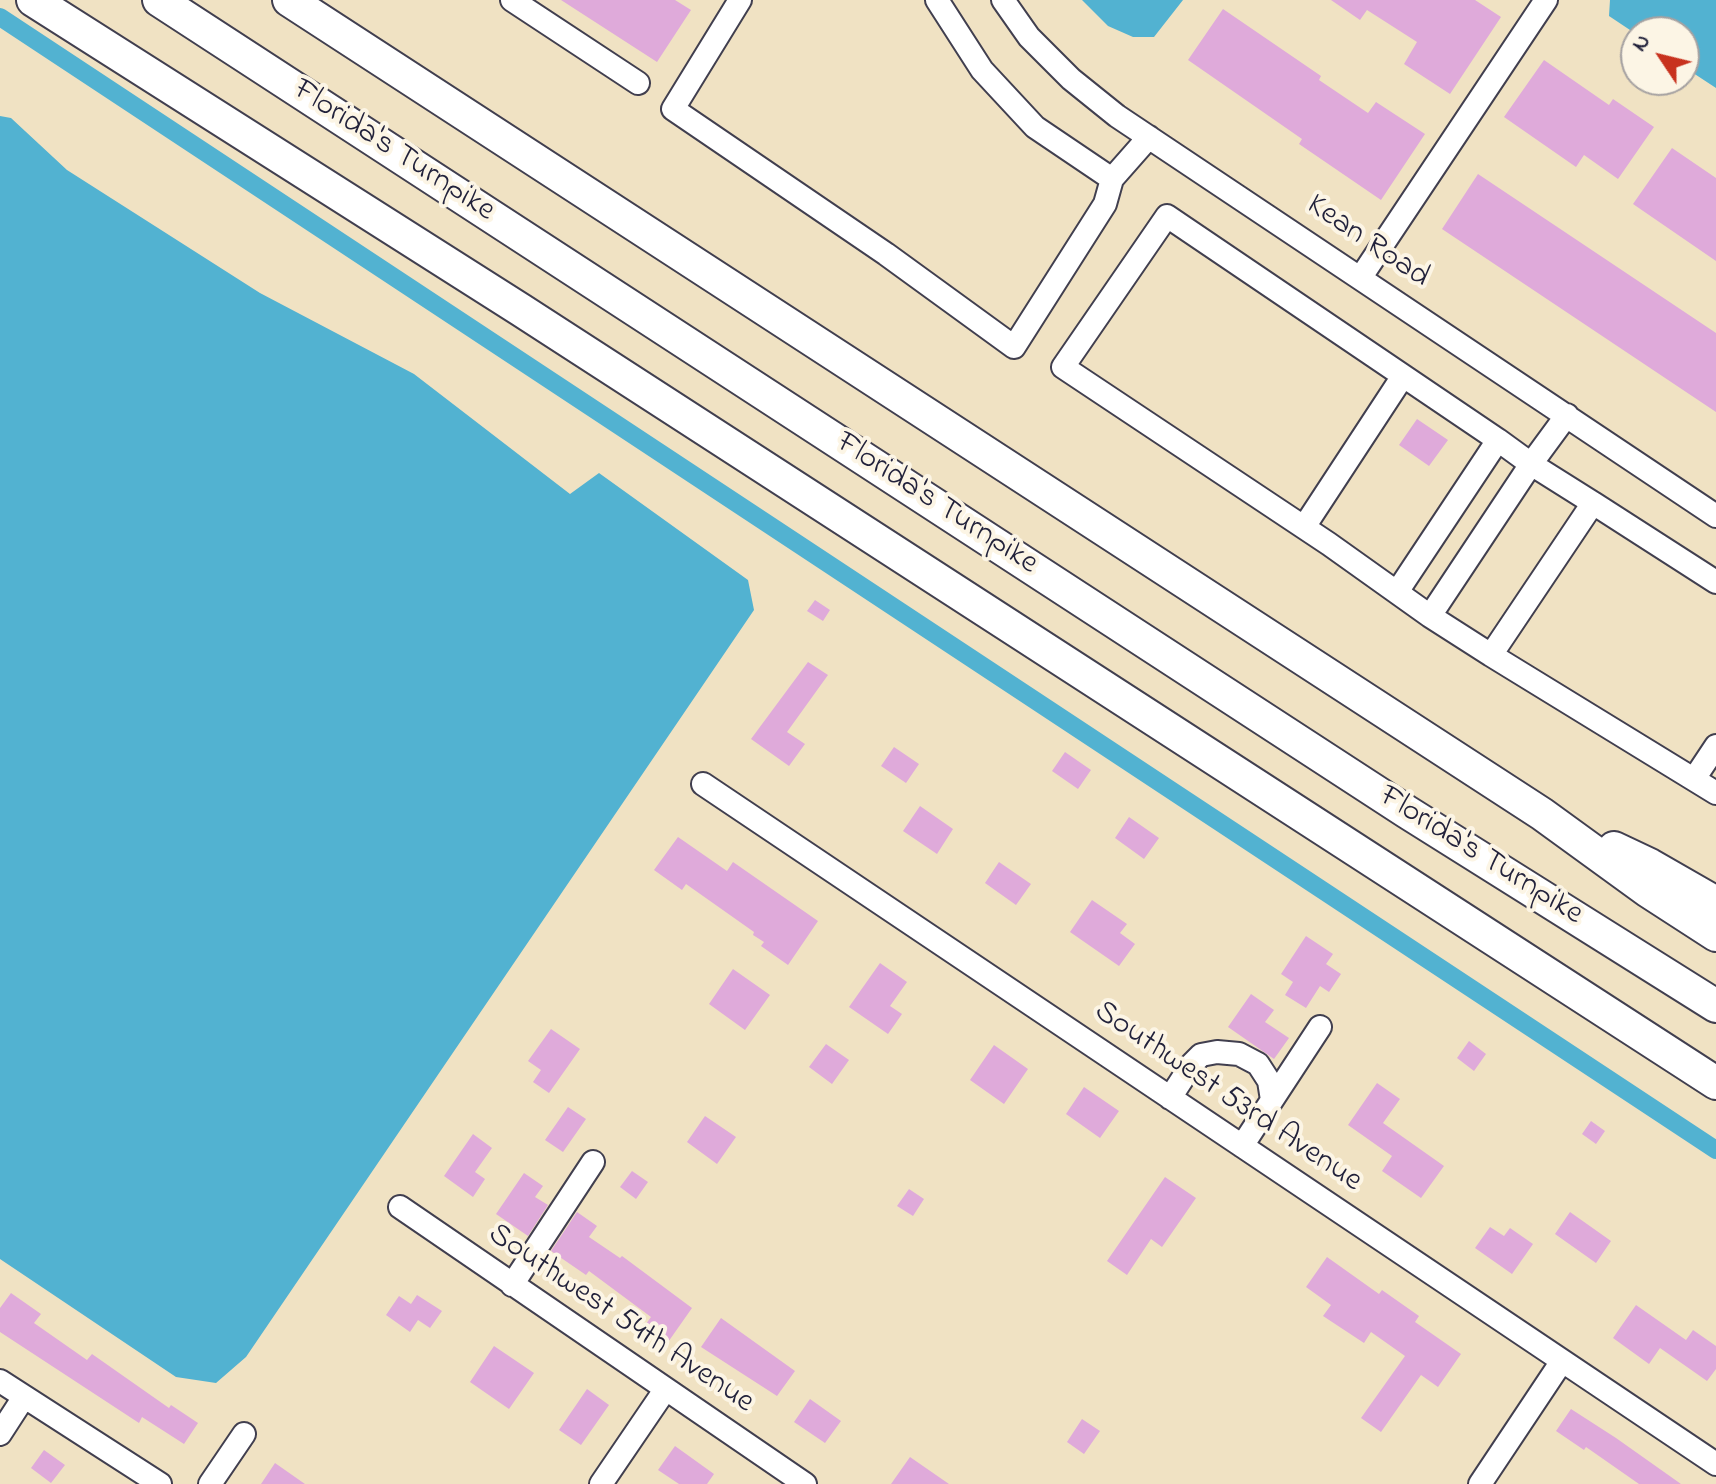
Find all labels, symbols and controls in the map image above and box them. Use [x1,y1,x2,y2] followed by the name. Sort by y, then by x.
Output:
[1620,16,1700,96] north arrow
[1625,28,1659,59] text: N
[285,72,501,232] street label: Florida's Turnpike
[1298,188,1436,298] street label: Kean Road
[828,425,1044,585] street label: Florida's Turnpike
[1371,779,1589,935] street label: Florida's Turnpike
[1086,994,1368,1202] street label: Southwest 53rd Avenue
[480,1217,760,1423] street label: Southwest 54th Avenue

